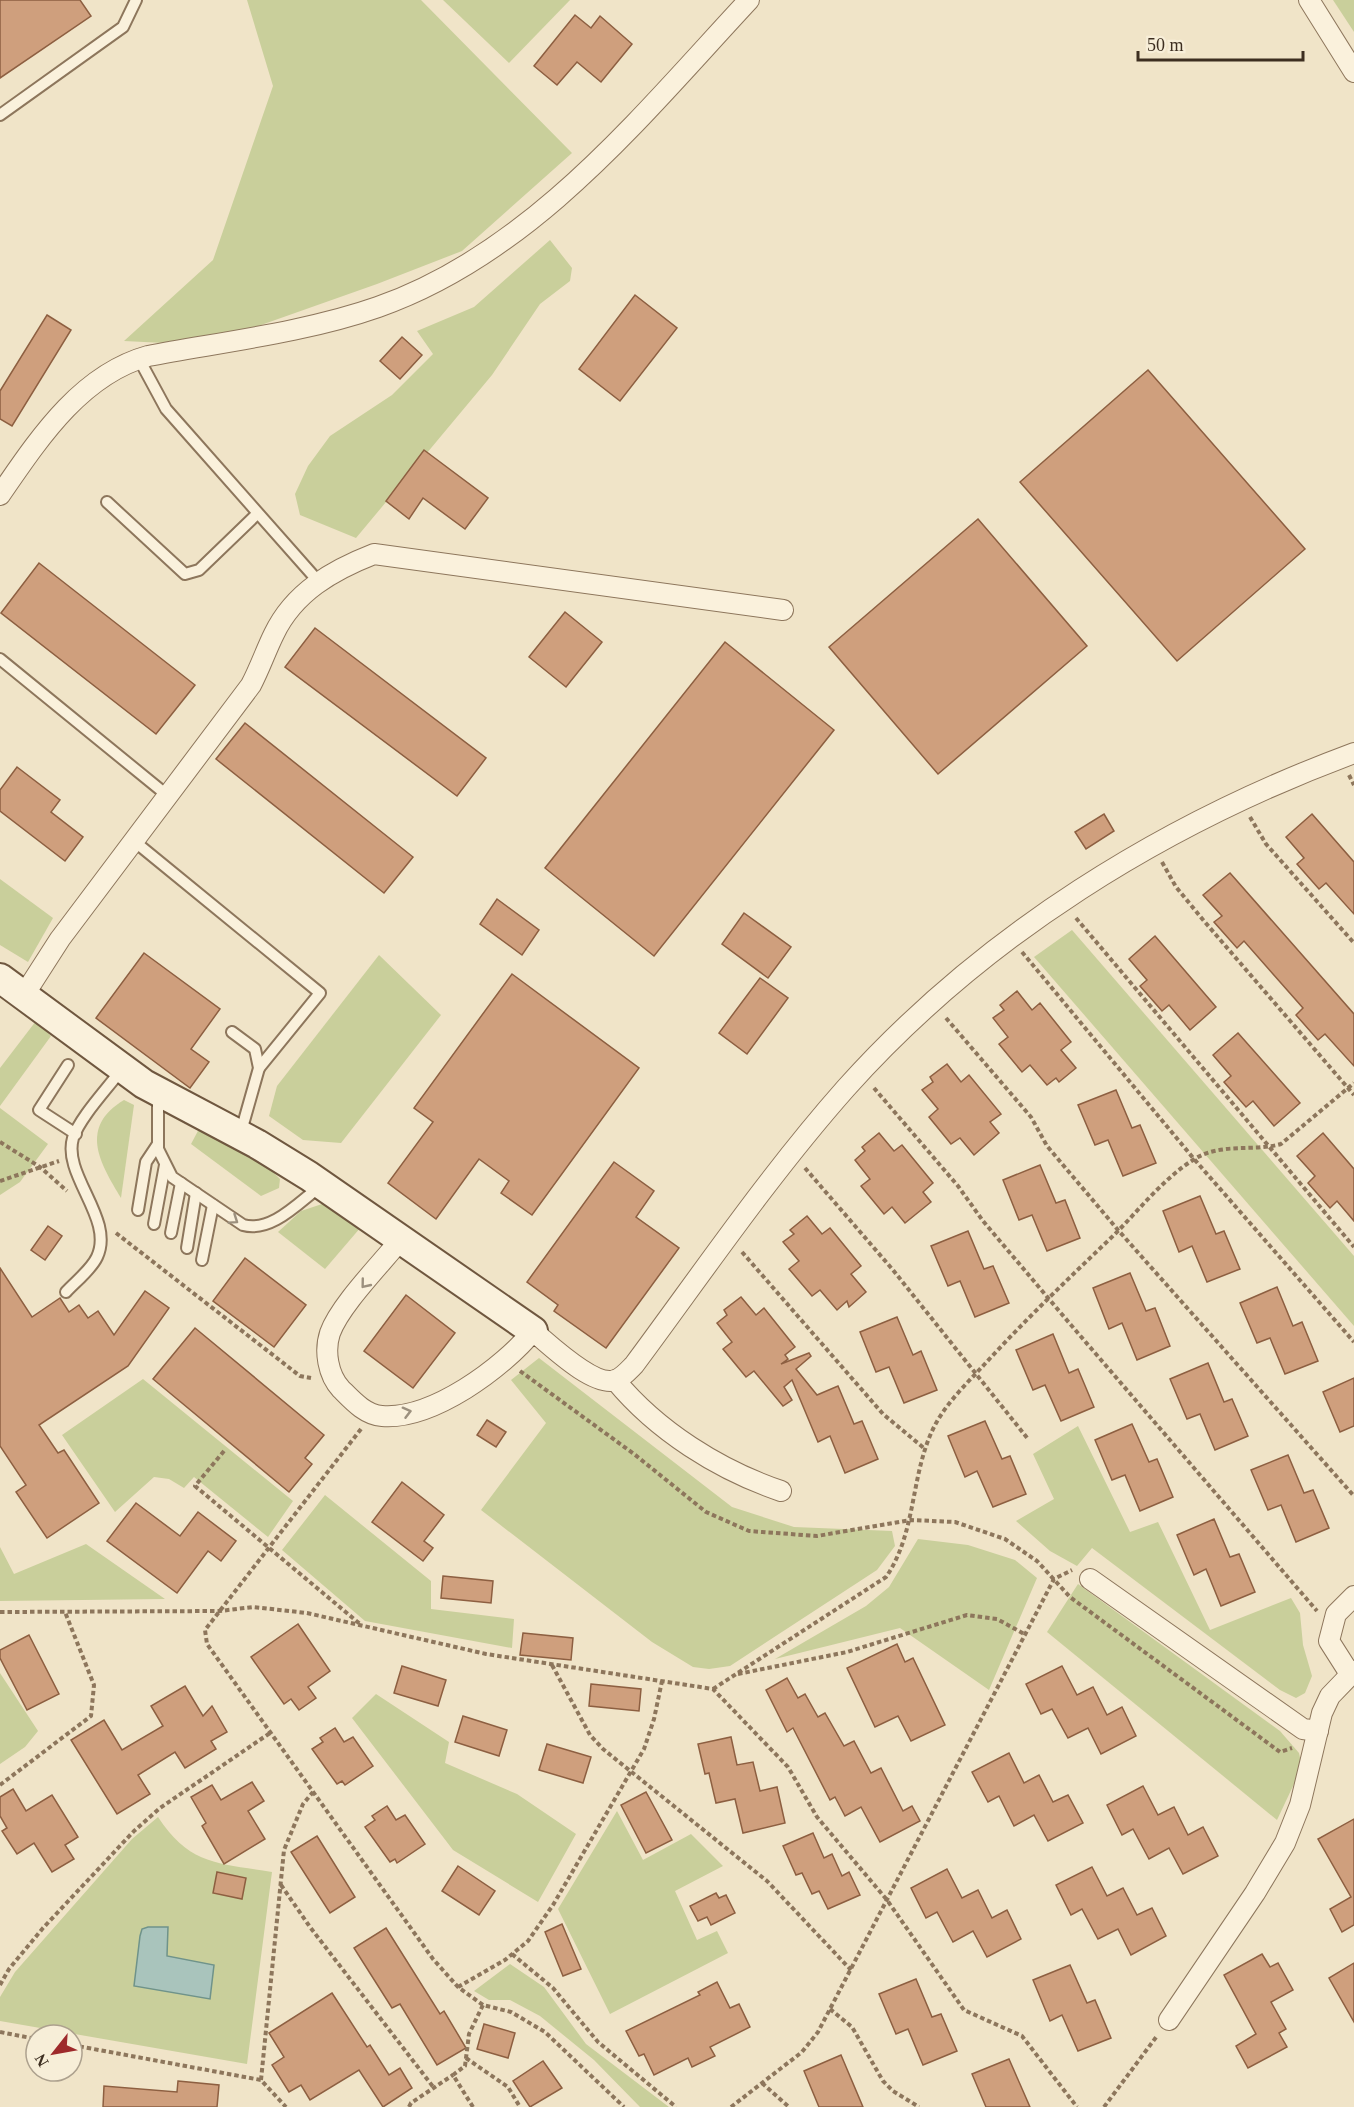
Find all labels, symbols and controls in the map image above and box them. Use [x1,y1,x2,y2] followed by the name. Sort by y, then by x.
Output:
[1138,24,1303,62] scale bar
[1147,35,1184,55] text: 50 m
[228,1212,239,1223] one-way arrow
[361,1277,372,1288] one-way arrow
[401,1407,412,1419] one-way arrow
[24,2023,84,2083] north arrow
[31,2051,52,2070] text: N

